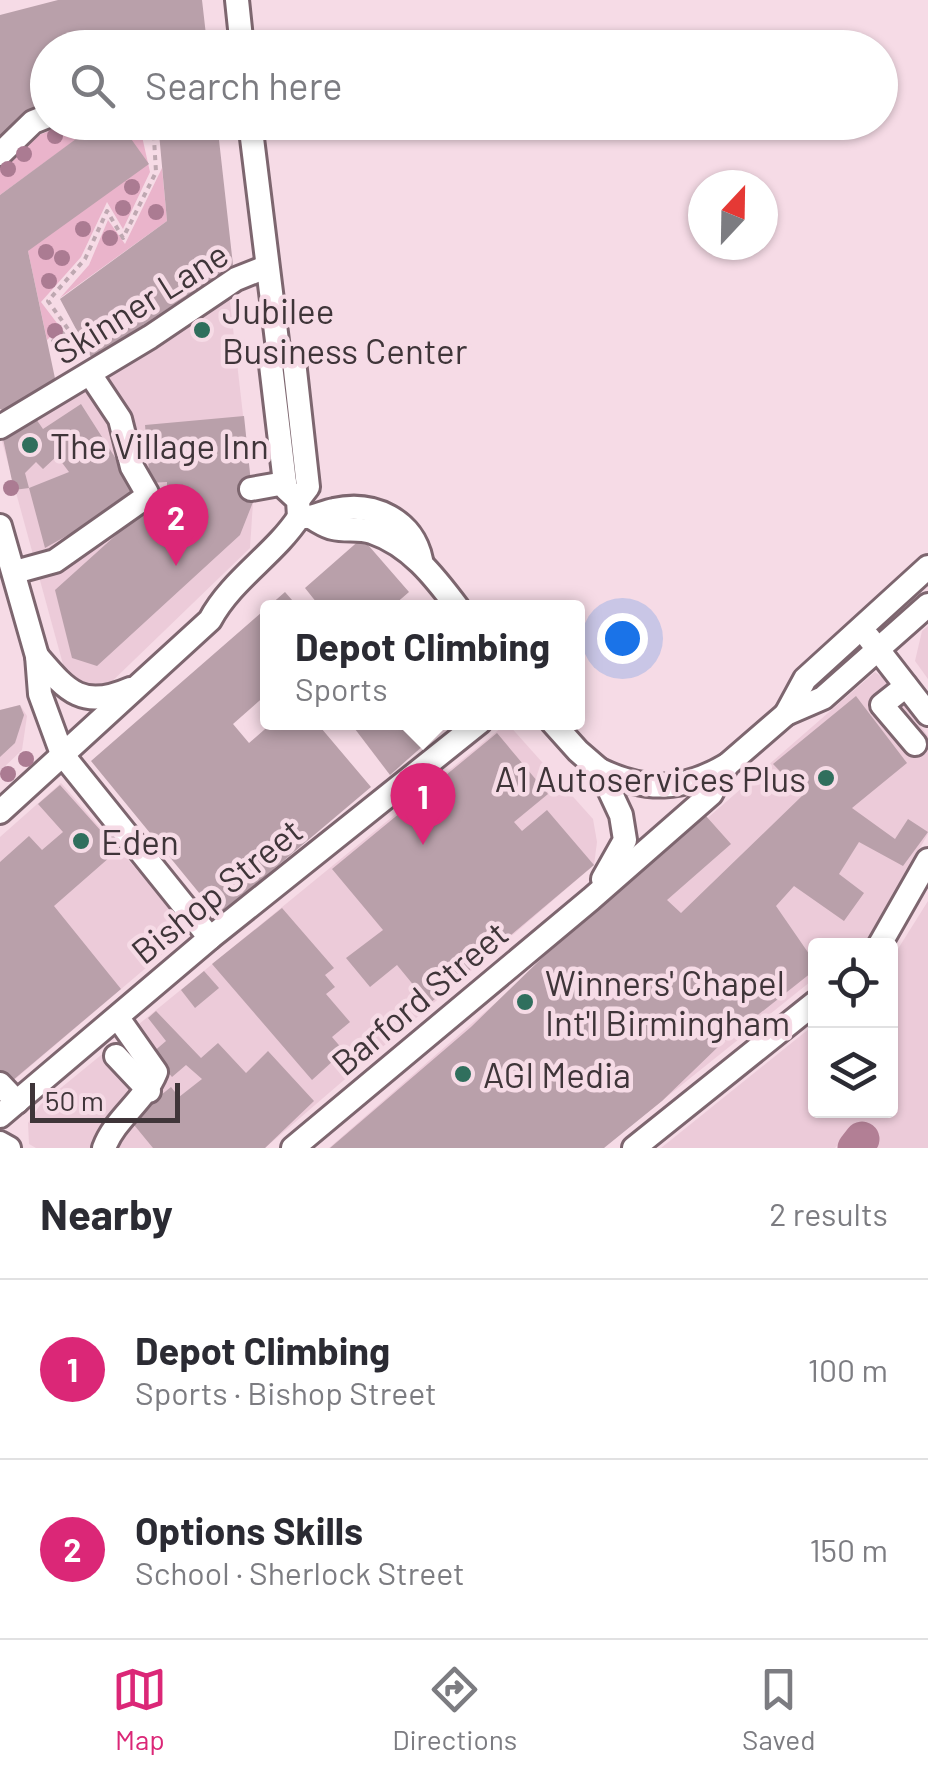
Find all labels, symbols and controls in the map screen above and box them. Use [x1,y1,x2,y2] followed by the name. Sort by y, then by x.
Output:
[30,30,898,140] search box
[65,58,120,113] icon: search
[145,62,343,108] text: Search here
[688,170,778,260] north arrow
[45,232,235,372] street label: Skinner Lane
[222,289,468,371] place label: Jubilee Business Center
[191,319,213,341] marker: Jubilee Business Center
[50,424,269,466] place label: The Village Inn
[19,434,41,456] marker: The Village Inn
[144,484,208,566] pin: 2
[260,600,585,730] popup
[597,613,648,664] your location
[295,623,550,669] text: Depot Climbing
[295,669,388,707] text: Sports
[495,757,806,799] place label: A1 Autoservices Plus
[390,762,456,845] pin: 1
[815,767,837,789] marker: A1 Autoservices Plus
[122,808,310,972] street label: Bishop Street
[101,820,179,862] place label: Eden
[70,830,92,852] marker: Eden
[322,911,516,1083] street label: Barford Street
[808,938,898,1118] map controls
[808,938,898,1028] button: locate
[545,961,790,1043] place label: Winners' Chapel Int'l Birmingham
[514,991,536,1013] marker: Winners' Chapel Int'l Birmingham
[808,1028,898,1118] button: layers
[483,1053,631,1095] place label: AGI Media
[452,1063,474,1085] marker: AGI Media
[30,1078,180,1122] scale bar
[45,1083,104,1117] text: 50 m
[40,1188,173,1238] text: Nearby
[769,1194,888,1232] text: 2 results
[135,1327,390,1373] text: Depot Climbing
[67,1350,78,1388] text: 1
[808,1350,888,1388] text: 100 m
[135,1373,437,1411] text: Sports · Bishop Street
[135,1507,363,1553] text: Options Skills
[64,1530,81,1568] text: 2
[809,1530,888,1568] text: 150 m
[135,1553,465,1591] text: School · Sherlock Street
[112,1662,167,1756] tab: Map
[392,1662,517,1756] tab: Directions
[742,1662,816,1756] tab: Saved

